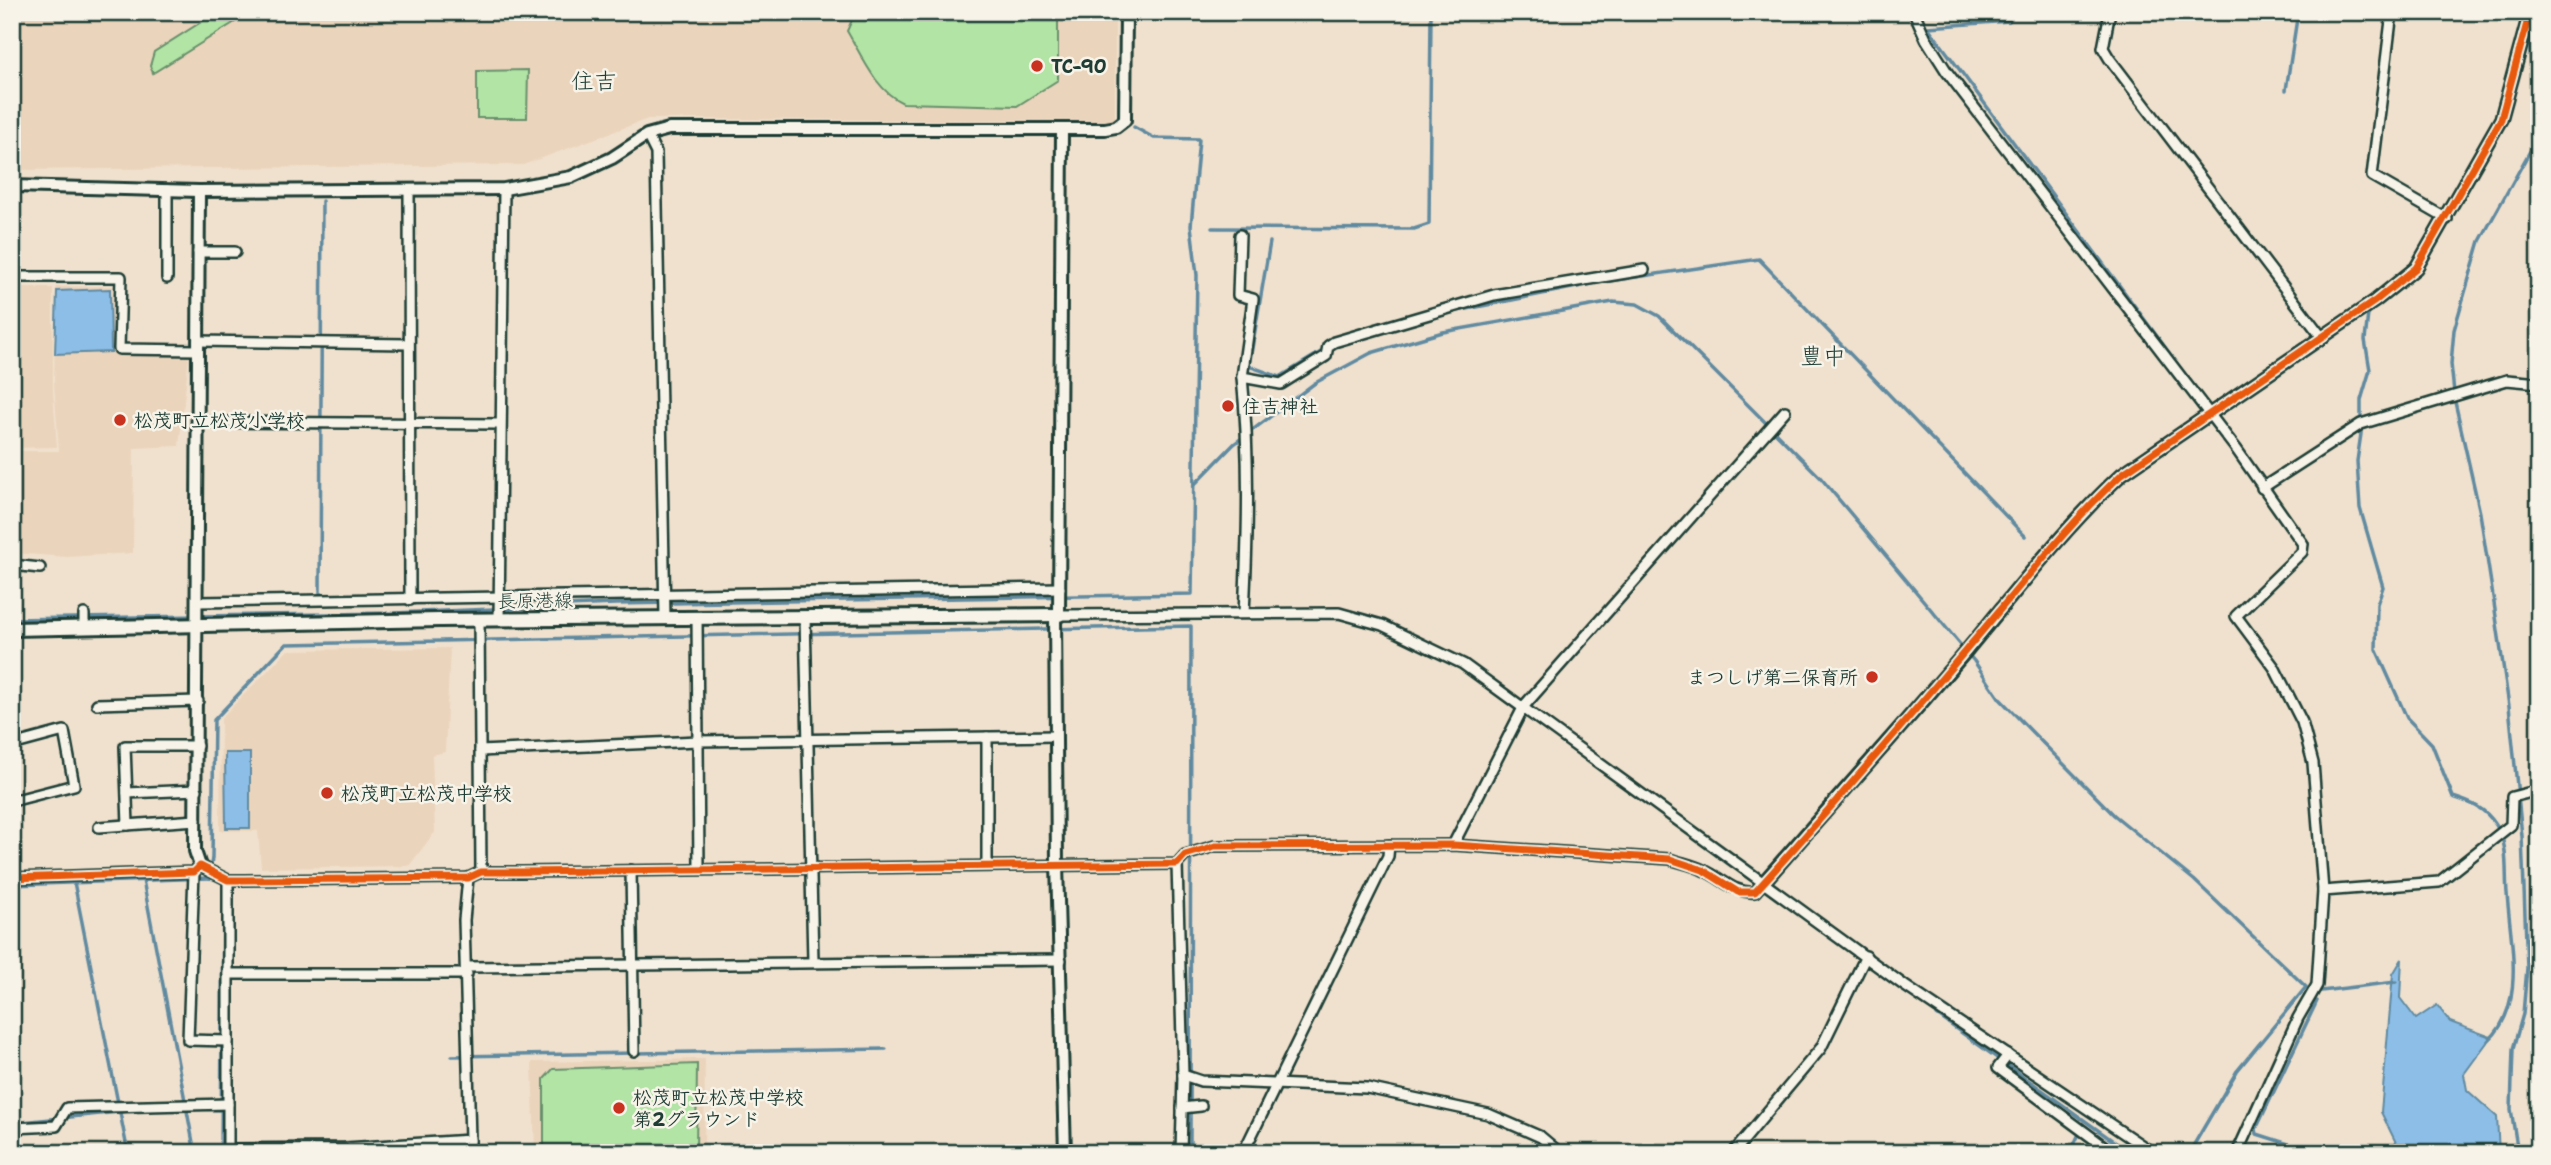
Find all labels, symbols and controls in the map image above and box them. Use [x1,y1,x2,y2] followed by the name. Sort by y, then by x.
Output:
[1051,54,1107,79] place label: TC-90
[1029,58,1045,74] marker: TC-90
[571,66,617,96] district label: 住吉
[1800,341,1846,371] district label: 豊中
[1242,394,1318,419] place label: 住吉神社
[1220,398,1236,414] marker: 住吉神社
[134,408,305,433] place label: 松茂町立松茂小学校
[112,412,128,428] marker: 松茂町立松茂小学校
[497,587,573,614] street label: 長原港線
[1687,665,1858,690] place label: まつしげ第二保育所
[1864,669,1880,685] marker: まつしげ第二保育所
[341,781,512,806] place label: 松茂町立松茂中学校
[319,785,335,801] marker: 松茂町立松茂中学校
[633,1085,804,1132] place label: 松茂町立松茂中学校 第2グラウンド
[611,1100,627,1116] marker: 松茂町立松茂中学校 第2グラウンド

